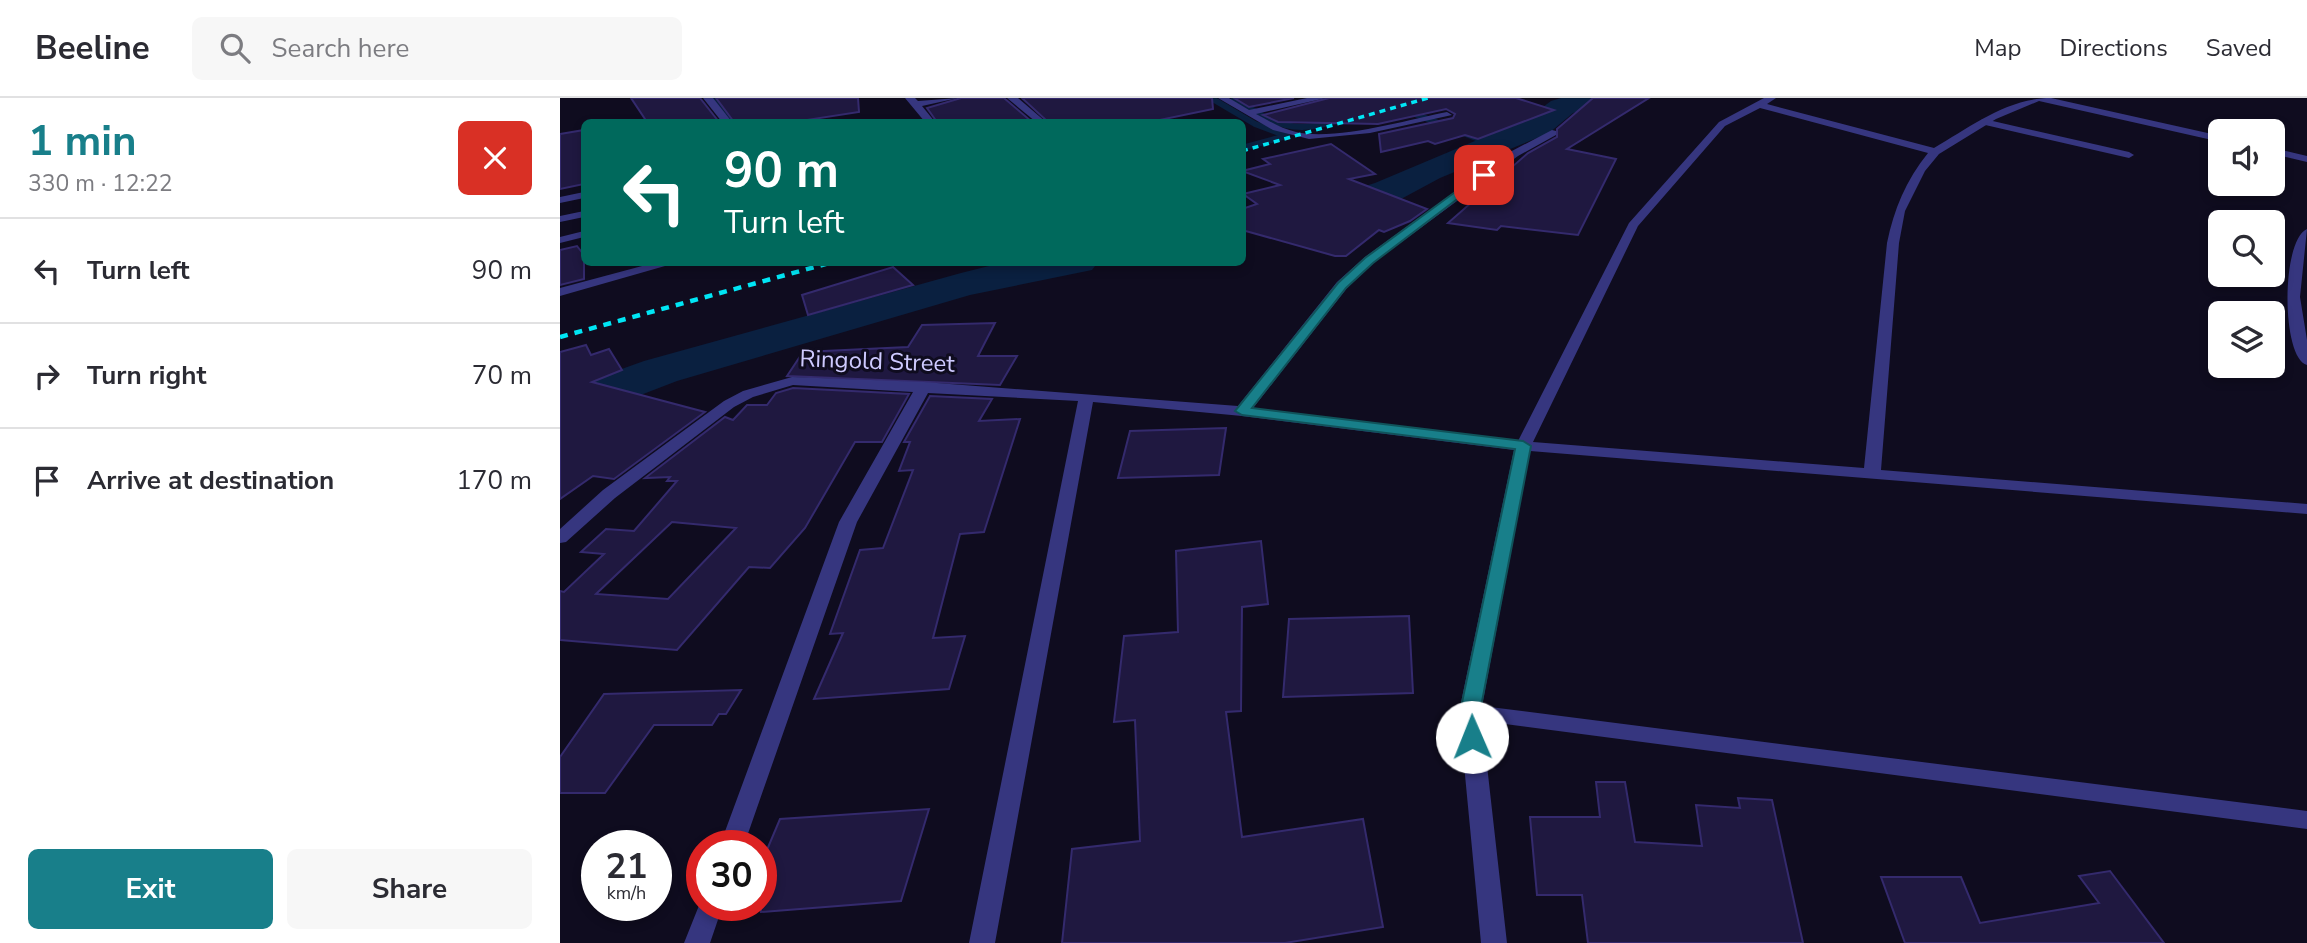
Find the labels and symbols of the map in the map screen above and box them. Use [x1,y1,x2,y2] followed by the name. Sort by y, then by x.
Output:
[1454,145,1514,205] pin
[799,342,956,380] street label: Ringold Street
[1435,700,1509,774] position arrow
[686,830,777,921] speed limit sign: 30

